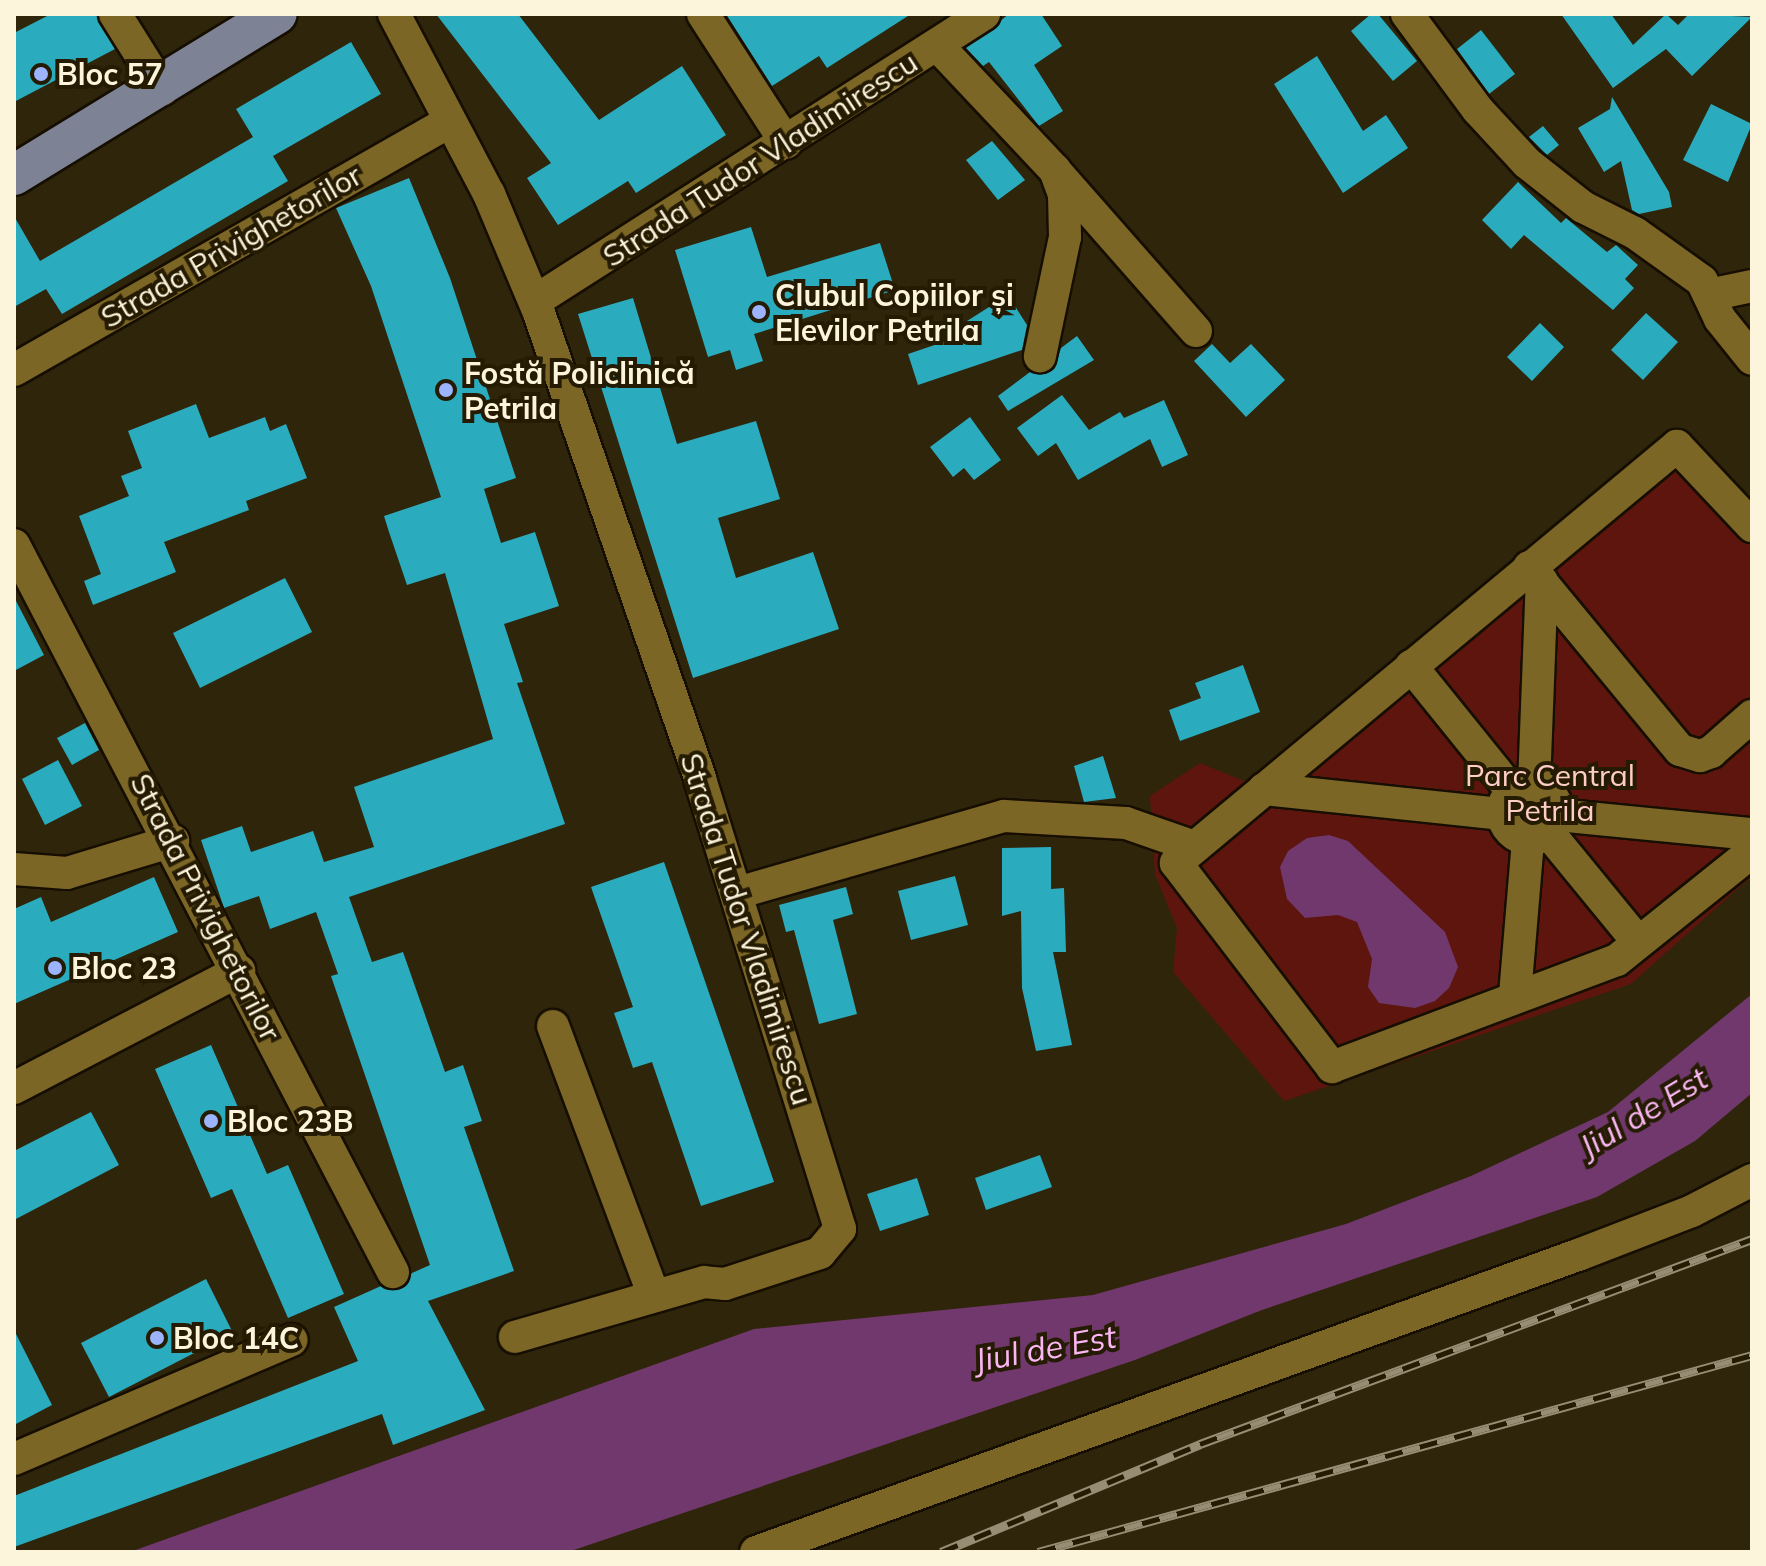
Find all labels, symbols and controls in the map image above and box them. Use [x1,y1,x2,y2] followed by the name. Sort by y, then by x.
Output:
[596,44,924,274] street label: Strada Tudor Vladimirescu
[57,56,163,92] place label: Bloc 57
[32,65,50,83] marker: Bloc 57
[94,157,368,335] street label: Strada Privighetorilor
[775,277,1014,348] place label: Clubul Copiilor și Elevilor Petrila
[750,303,768,321] marker: Clubul Copiilor și Elevilor Petrila
[464,355,695,426] place label: Fostă Policlinică Petrila
[435,379,457,401] marker: Fostă Policlinică Petrila
[673,749,821,1109] street label: Strada Tudor Vladimirescu
[1465,757,1635,828] park label: Parc Central Petrila
[123,768,289,1046] street label: Strada Privighetorilor
[71,950,177,986] place label: Bloc 23
[46,959,64,977] marker: Bloc 23
[1572,1059,1714,1165] water label: Jiul de Est
[227,1103,353,1139] place label: Bloc 23B
[202,1112,220,1130] marker: Bloc 23B
[971,1317,1119,1379] water label: Jiul de Est
[173,1320,299,1356] place label: Bloc 14C
[148,1329,166,1347] marker: Bloc 14C

